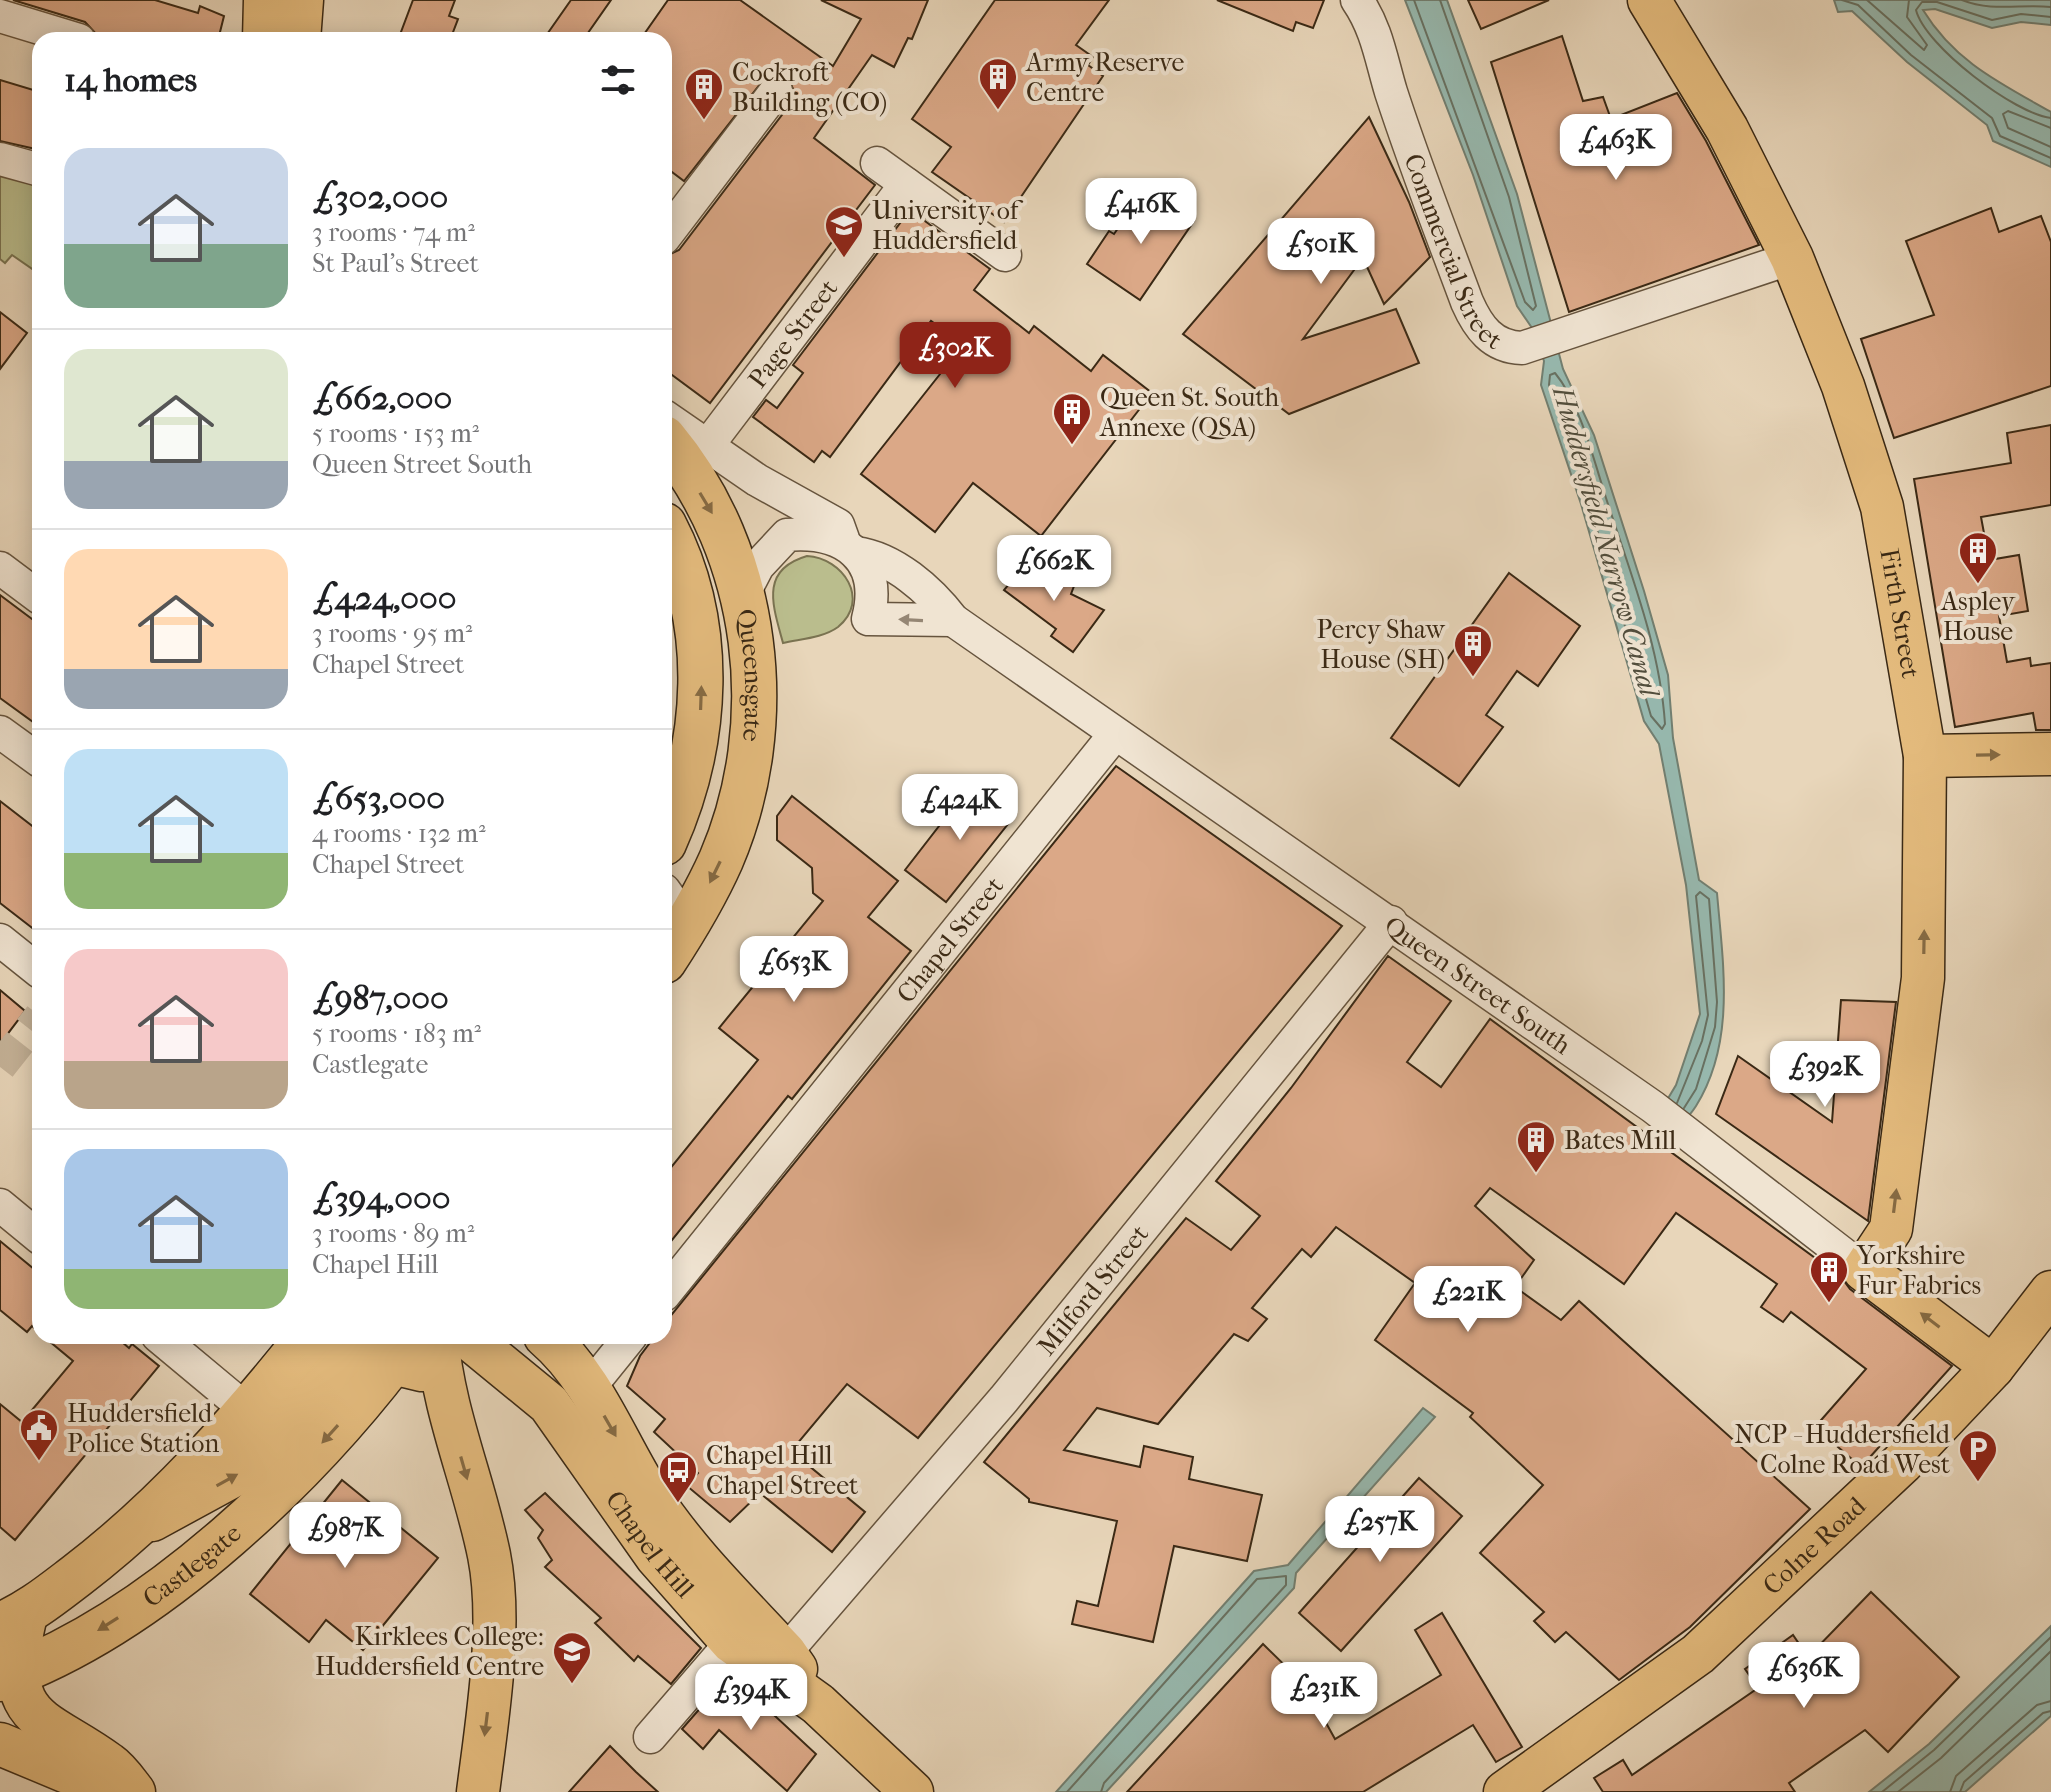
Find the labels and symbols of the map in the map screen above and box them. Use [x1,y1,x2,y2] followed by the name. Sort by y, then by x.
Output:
[1025,47,1185,108] place label: Army Reserve Centre
[977,56,1019,111] building icon: Army Reserve Centre
[732,57,887,118] place label: Cockroft Building (CO)
[683,66,725,121] building icon: Cockroft Building (CO)
[1560,114,1672,182] pin: £463K
[1398,150,1508,356] street label: Commercial Street
[1085,178,1197,246] pin: £416K
[872,195,1024,256] place label: University of Huddersfield
[823,204,865,259] school or university icon: University of Huddersfield
[1265,218,1377,286] pin: £501K
[741,272,844,394] street label: Page Street
[899,322,1011,390] pin: £302K
[1546,381,1667,703] water label: Huddersfield Narrow Canal
[1099,382,1280,443] place label: Queen St. South Annexe (QSA)
[1051,391,1093,446] building icon: Queen St. South Annexe (QSA)
[699,493,714,514] one-way arrow
[1957,530,1999,585] building icon: Aspley House
[998,535,1110,603] pin: £662K
[1874,546,1927,681] street label: Firth Street
[1940,586,2016,647] place label: Aspley House
[730,606,770,743] street label: Queensgate
[898,613,923,626] one-way arrow
[1316,614,1446,675] place label: Percy Shaw House (SH)
[1452,623,1494,678] building icon: Percy Shaw House (SH)
[694,685,707,710] one-way arrow
[1976,749,2001,761] one-way arrow
[904,774,1016,842] pin: £424K
[708,860,722,883] one-way arrow
[890,870,1010,1009] street label: Chapel Street
[1379,909,1577,1061] street label: Queen Street South
[1918,929,1931,954] one-way arrow
[738,936,850,1004] pin: £653K
[1769,1041,1881,1109] pin: £392K
[1515,1119,1557,1174] building icon: Bates Mill
[1564,1125,1676,1156] place label: Bates Mill
[1889,1188,1902,1213] one-way arrow
[1030,1218,1155,1361] street label: Milford Street
[1856,1240,1981,1301] place label: Yorkshire Fur Fabrics
[1808,1249,1850,1304] building icon: Yorkshire Fur Fabrics
[1412,1266,1524,1334] pin: £221K
[1920,1313,1941,1329] one-way arrow
[67,1398,219,1459] place label: Huddersfield Police Station
[18,1407,60,1462] public building icon: Huddersfield Police Station
[603,1415,617,1437] one-way arrow
[1734,1419,1951,1480] place label: NCP - Huddersfield Colne Road West
[321,1424,339,1443] one-way arrow
[1957,1428,1999,1483] parking icon: NCP - Huddersfield Colne Road West
[706,1440,859,1501] place label: Chapel Hill Chapel Street
[657,1449,699,1504] bus stop icon: Chapel Hill Chapel Street
[458,1456,471,1480] one-way arrow
[215,1473,238,1486] one-way arrow
[599,1485,701,1604] street label: Chapel Hill
[1756,1490,1872,1601] street label: Colne Road
[1324,1496,1436,1564] pin: £257K
[289,1502,401,1570] pin: £987K
[137,1517,247,1614] street label: Castlegate
[97,1616,119,1630] one-way arrow
[315,1621,544,1682] place label: Kirklees College: Huddersfield Centre
[551,1630,593,1685] school or university icon: Kirklees College: Huddersfield Centre
[1748,1642,1860,1710] pin: £636K
[1268,1662,1380,1730] pin: £231K
[695,1664,807,1732] pin: £394K
[480,1712,493,1737] one-way arrow

